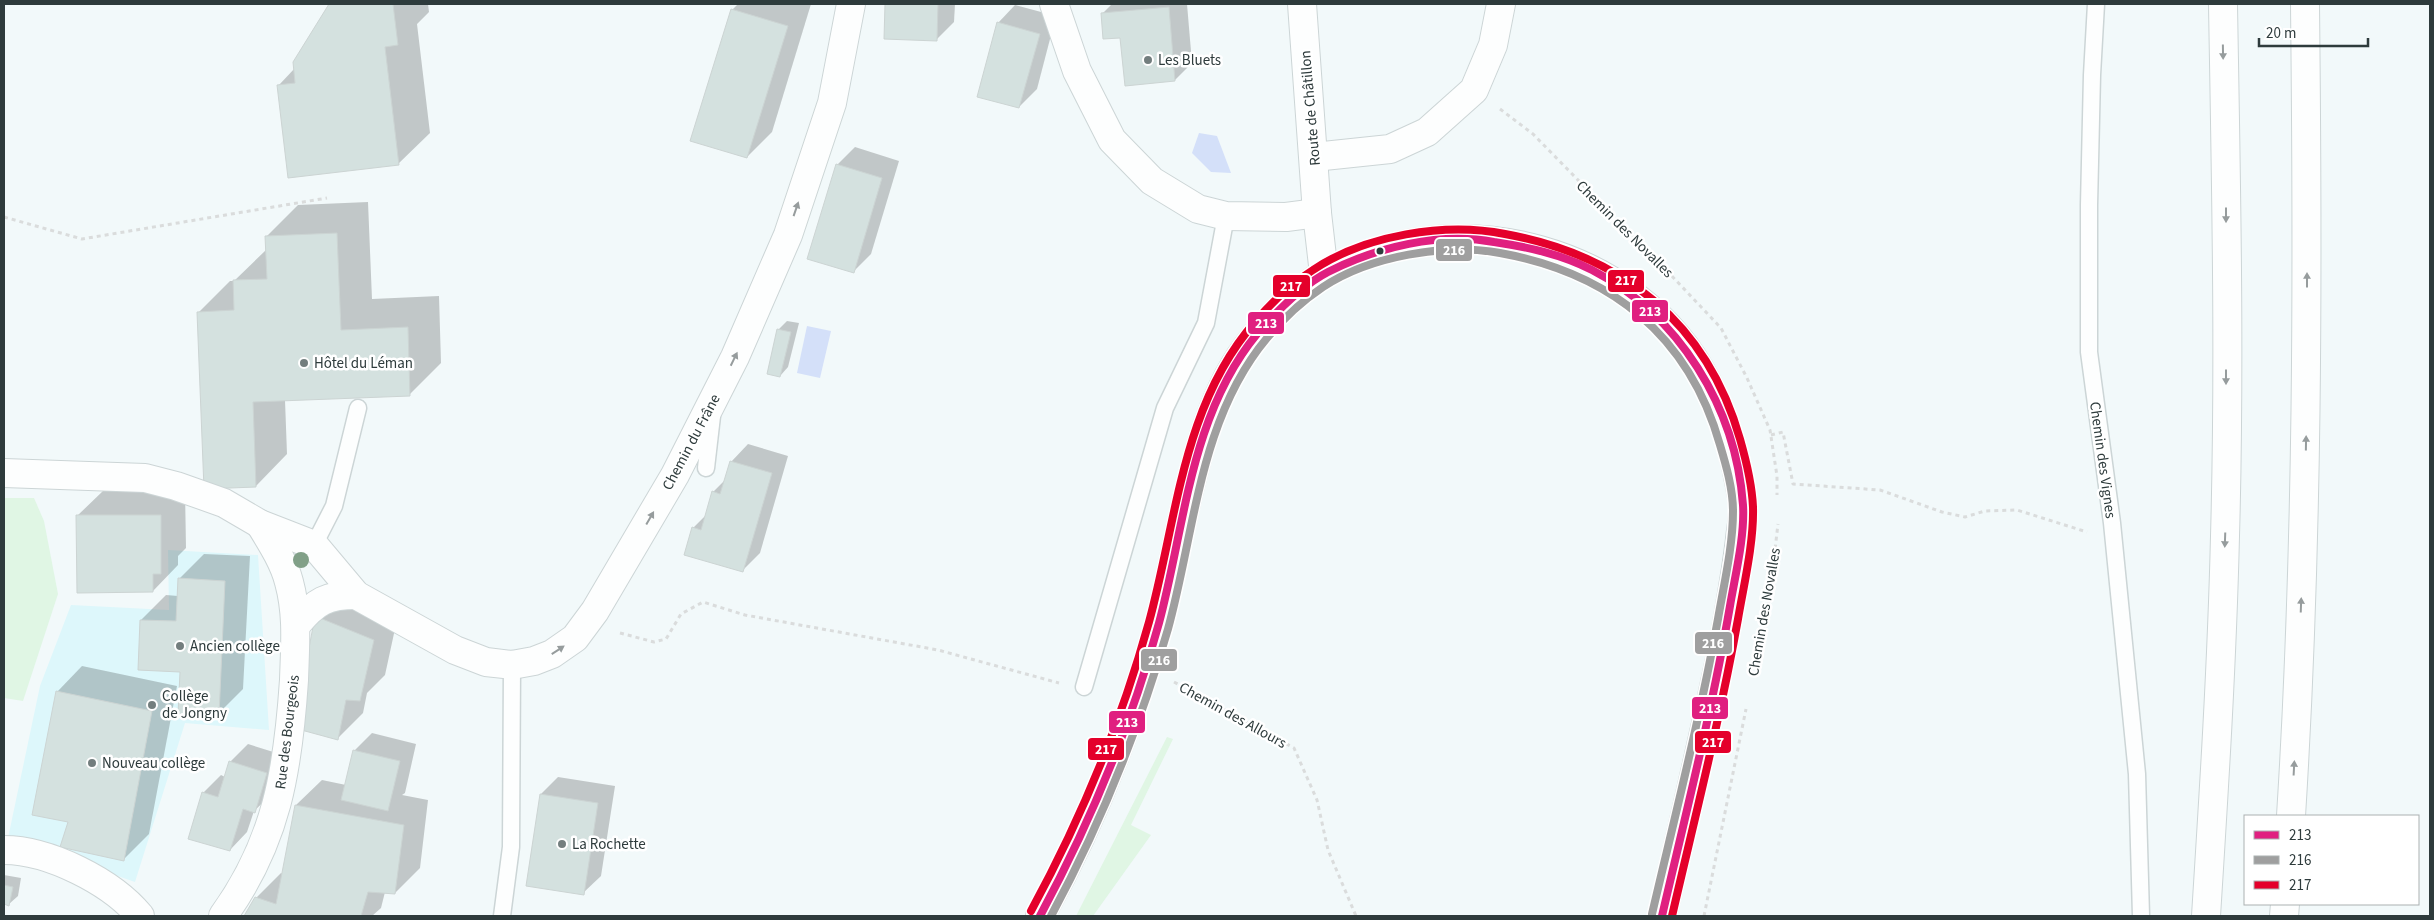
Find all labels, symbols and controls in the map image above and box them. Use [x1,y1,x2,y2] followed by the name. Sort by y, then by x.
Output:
[2259,15,2368,47] scale bar
[2266,23,2296,44] text: 20 m
[2220,45,2228,61] one-way arrow
[1295,49,1326,166] street label: Route de Châtillon
[1158,50,1221,71] place label: Les Bluets
[1142,54,1154,66] marker: Les Bluets
[1571,176,1678,283] street label: Chemin des Novalles
[793,201,801,216] one-way arrow
[2222,207,2230,223] one-way arrow
[1435,238,1473,262] line badge: 216
[1443,241,1465,261] text: 216
[1375,246,1385,256] unlabelled marker
[1607,269,1645,293] line badge: 217
[1615,271,1637,291] text: 217
[2303,272,2311,288] one-way arrow
[1272,274,1311,298] line badge: 217
[1280,277,1302,297] text: 217
[1631,299,1669,323] line badge: 213
[1639,302,1661,322] text: 213
[1247,311,1285,335] line badge: 213
[1255,314,1277,334] text: 213
[730,352,738,366] one-way arrow
[314,353,413,374] place label: Hôtel du Léman
[298,357,310,369] marker: Hôtel du Léman
[2222,370,2230,386] one-way arrow
[657,390,726,494] street label: Chemin du Frâne
[2084,400,2121,520] street label: Chemin des Vignes
[2302,435,2310,451] one-way arrow
[645,512,654,525] one-way arrow
[2221,532,2229,548] one-way arrow
[1743,546,1786,678] street label: Chemin des Novalles
[2298,597,2306,613] one-way arrow
[1694,631,1733,655] line badge: 216
[1702,634,1724,654] text: 216
[190,636,280,657] place label: Ancien collège
[174,640,186,652] marker: Ancien collège
[551,645,564,655] one-way arrow
[1140,648,1178,672] line badge: 216
[1148,651,1170,671] text: 216
[270,674,305,791] street label: Rue des Bourgeois
[1175,677,1290,754] street label: Chemin des Allours
[162,686,227,724] place label: Collège de Jongny
[1691,696,1729,720] line badge: 213
[146,699,158,711] marker: Collège de Jongny
[1699,699,1721,719] text: 213
[1108,710,1146,734] line badge: 213
[1116,713,1138,733] text: 213
[1694,730,1732,754] line badge: 217
[1702,733,1724,753] text: 217
[1087,737,1125,761] line badge: 217
[1095,740,1117,760] text: 217
[102,753,205,774] place label: Nouveau collège
[86,757,98,769] marker: Nouveau collège
[2291,759,2299,775] one-way arrow
[2244,815,2419,905] legend
[2289,825,2311,846] text: 213
[572,834,646,855] place label: La Rochette
[556,838,568,850] marker: La Rochette
[2289,850,2311,871] text: 216
[2289,875,2311,896] text: 217

